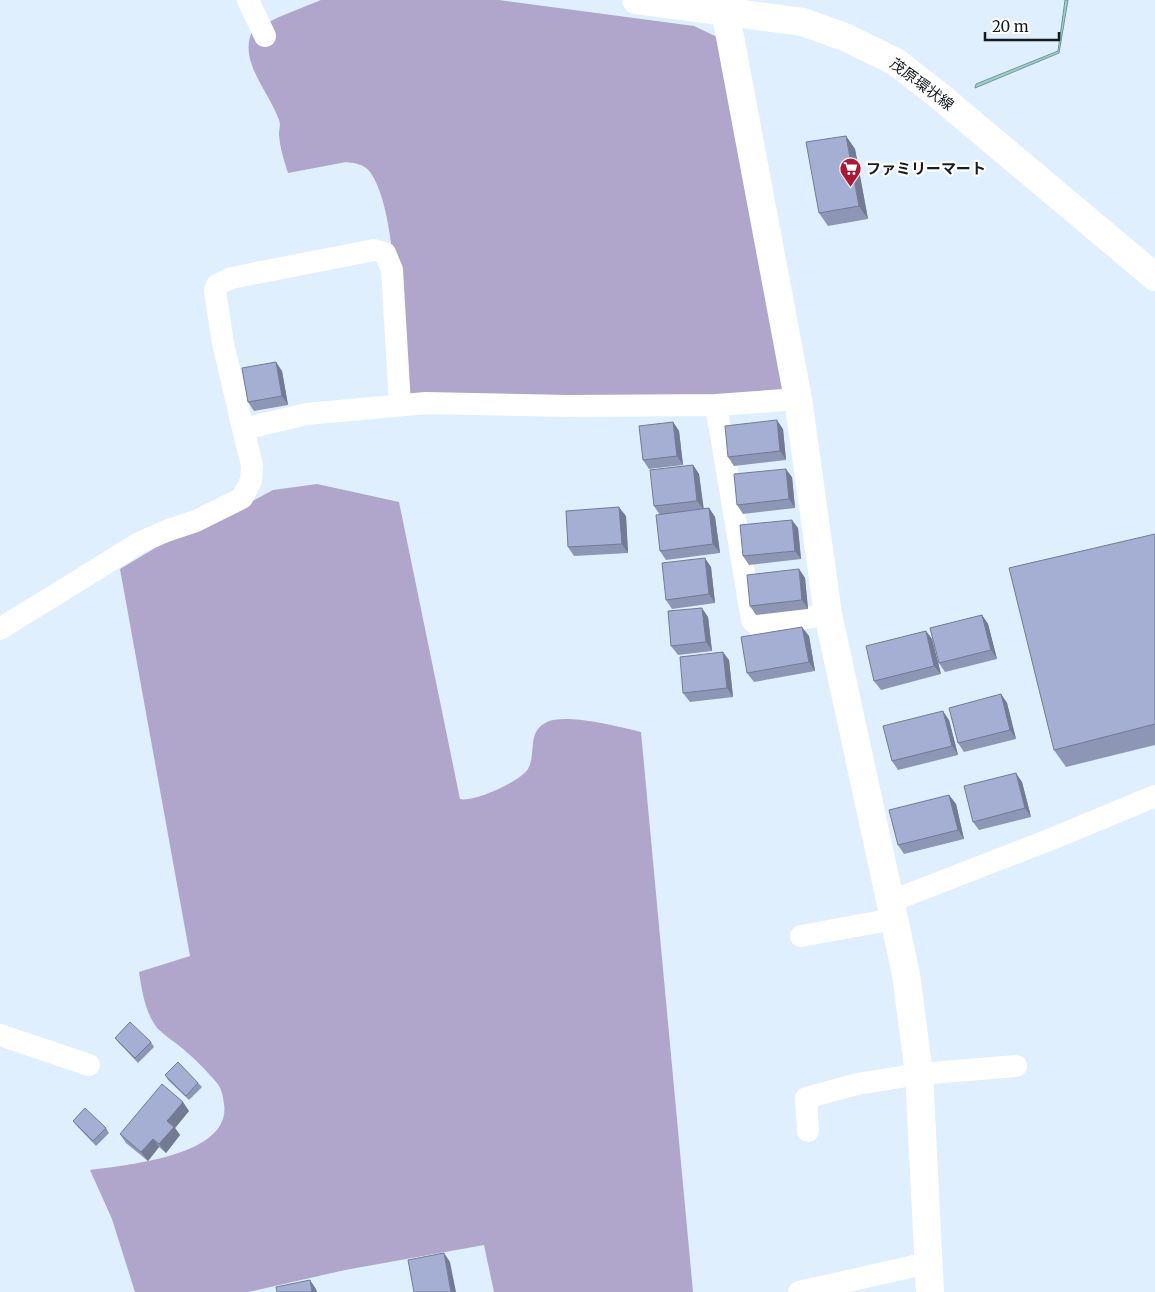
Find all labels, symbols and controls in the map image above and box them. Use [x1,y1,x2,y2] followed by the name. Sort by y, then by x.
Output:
[985,10,1059,42] scale bar
[992,17,1029,36] text: 20 m
[886,54,958,114] street label: 茂原環状線
[838,156,862,187] supermarket icon: ファミリーマート
[866,159,986,178] place label: ファミリーマート

